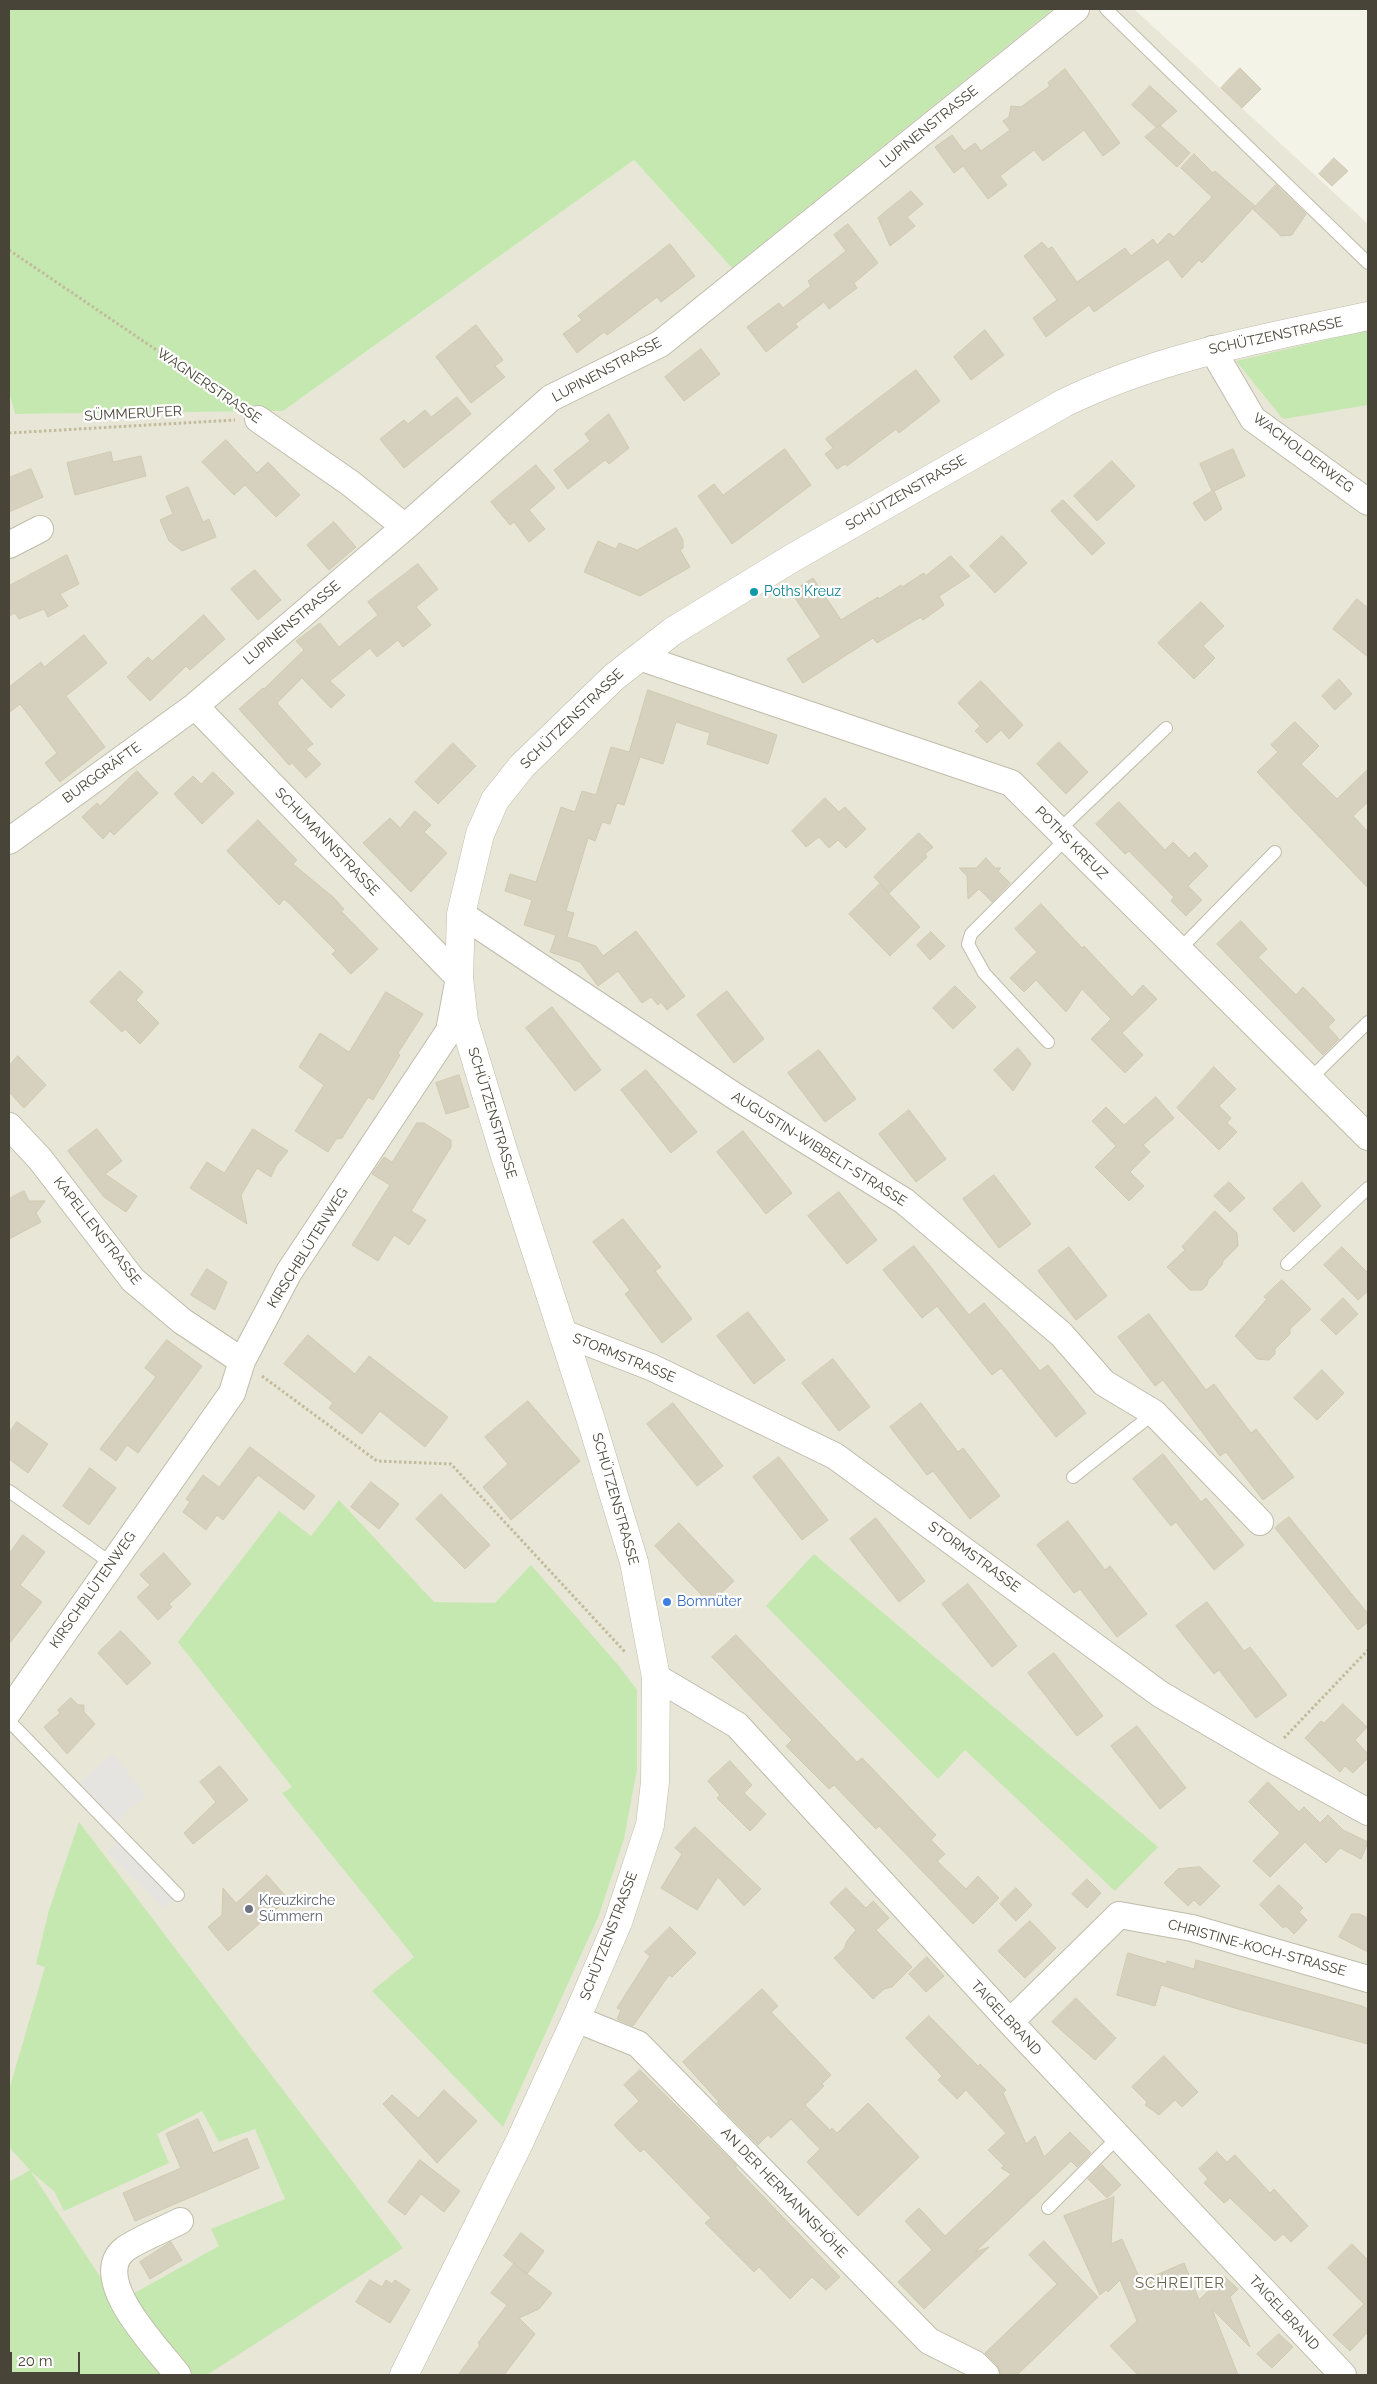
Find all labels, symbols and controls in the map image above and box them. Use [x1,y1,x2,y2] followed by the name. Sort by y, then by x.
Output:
[876,82,982,172] street label: LUPINENSTRASSE
[1207,314,1345,358] street label: SCHÜTZENSTRASSE
[549,334,665,406] street label: LUPINENSTRASSE
[154,345,264,427] street label: WAGNERSTRASSE
[84,403,182,425] street label: SÜMMERUFER
[1249,410,1357,496] street label: WACHOLDERWEG
[843,452,969,534] street label: SCHÜTZENSTRASSE
[240,577,344,669] street label: LUPINENSTRASSE
[764,584,841,600] place label: Poths Kreuz
[748,586,760,598] marker: Poths Kreuz
[517,665,627,773] street label: SCHÜTZENSTRASSE
[59,739,145,807] street label: BURGGRÄFTE
[271,785,383,899] street label: SCHUMANNSTRASSE
[1031,803,1111,883] street label: POTHS KREUZ
[464,1045,520,1181] street label: SCHÜTZENSTRASSE
[728,1088,910,1210] street label: AUGUSTIN-WIBBELT-STRASSE
[50,1174,144,1288] street label: KAPELLENSTRASSE
[264,1185,352,1311] street label: KIRSCHBLÜTENWEG
[570,1330,678,1386] street label: STORMSTRASSE
[588,1431,642,1567] street label: SCHÜTZENSTRASSE
[925,1518,1023,1596] street label: STORMSTRASSE
[46,1528,140,1652] street label: KIRSCHBLÜTENWEG
[677,1594,742,1610] place label: Bomnüter
[661,1596,673,1608] marker: Bomnüter
[577,1869,641,2003] street label: SCHÜTZENSTRASSE
[259,1893,335,1925] place label: Kreuzkirche Sümmern
[243,1903,255,1915] marker: Kreuzkirche Sümmern
[1166,1916,1348,1980] street label: CHRISTINE-KOCH-STRASSE
[967,1977,1045,2059] street label: TAIGELBRAND
[717,2124,851,2262] street label: AN DER HERMANNSHÖHE
[1245,2272,1323,2354] street label: TAIGELBRAND
[1134,2274,1226,2292] district label: SCHREITER
[12,2342,82,2374] scale bar
[18,2352,53,2370] text: 20 m

